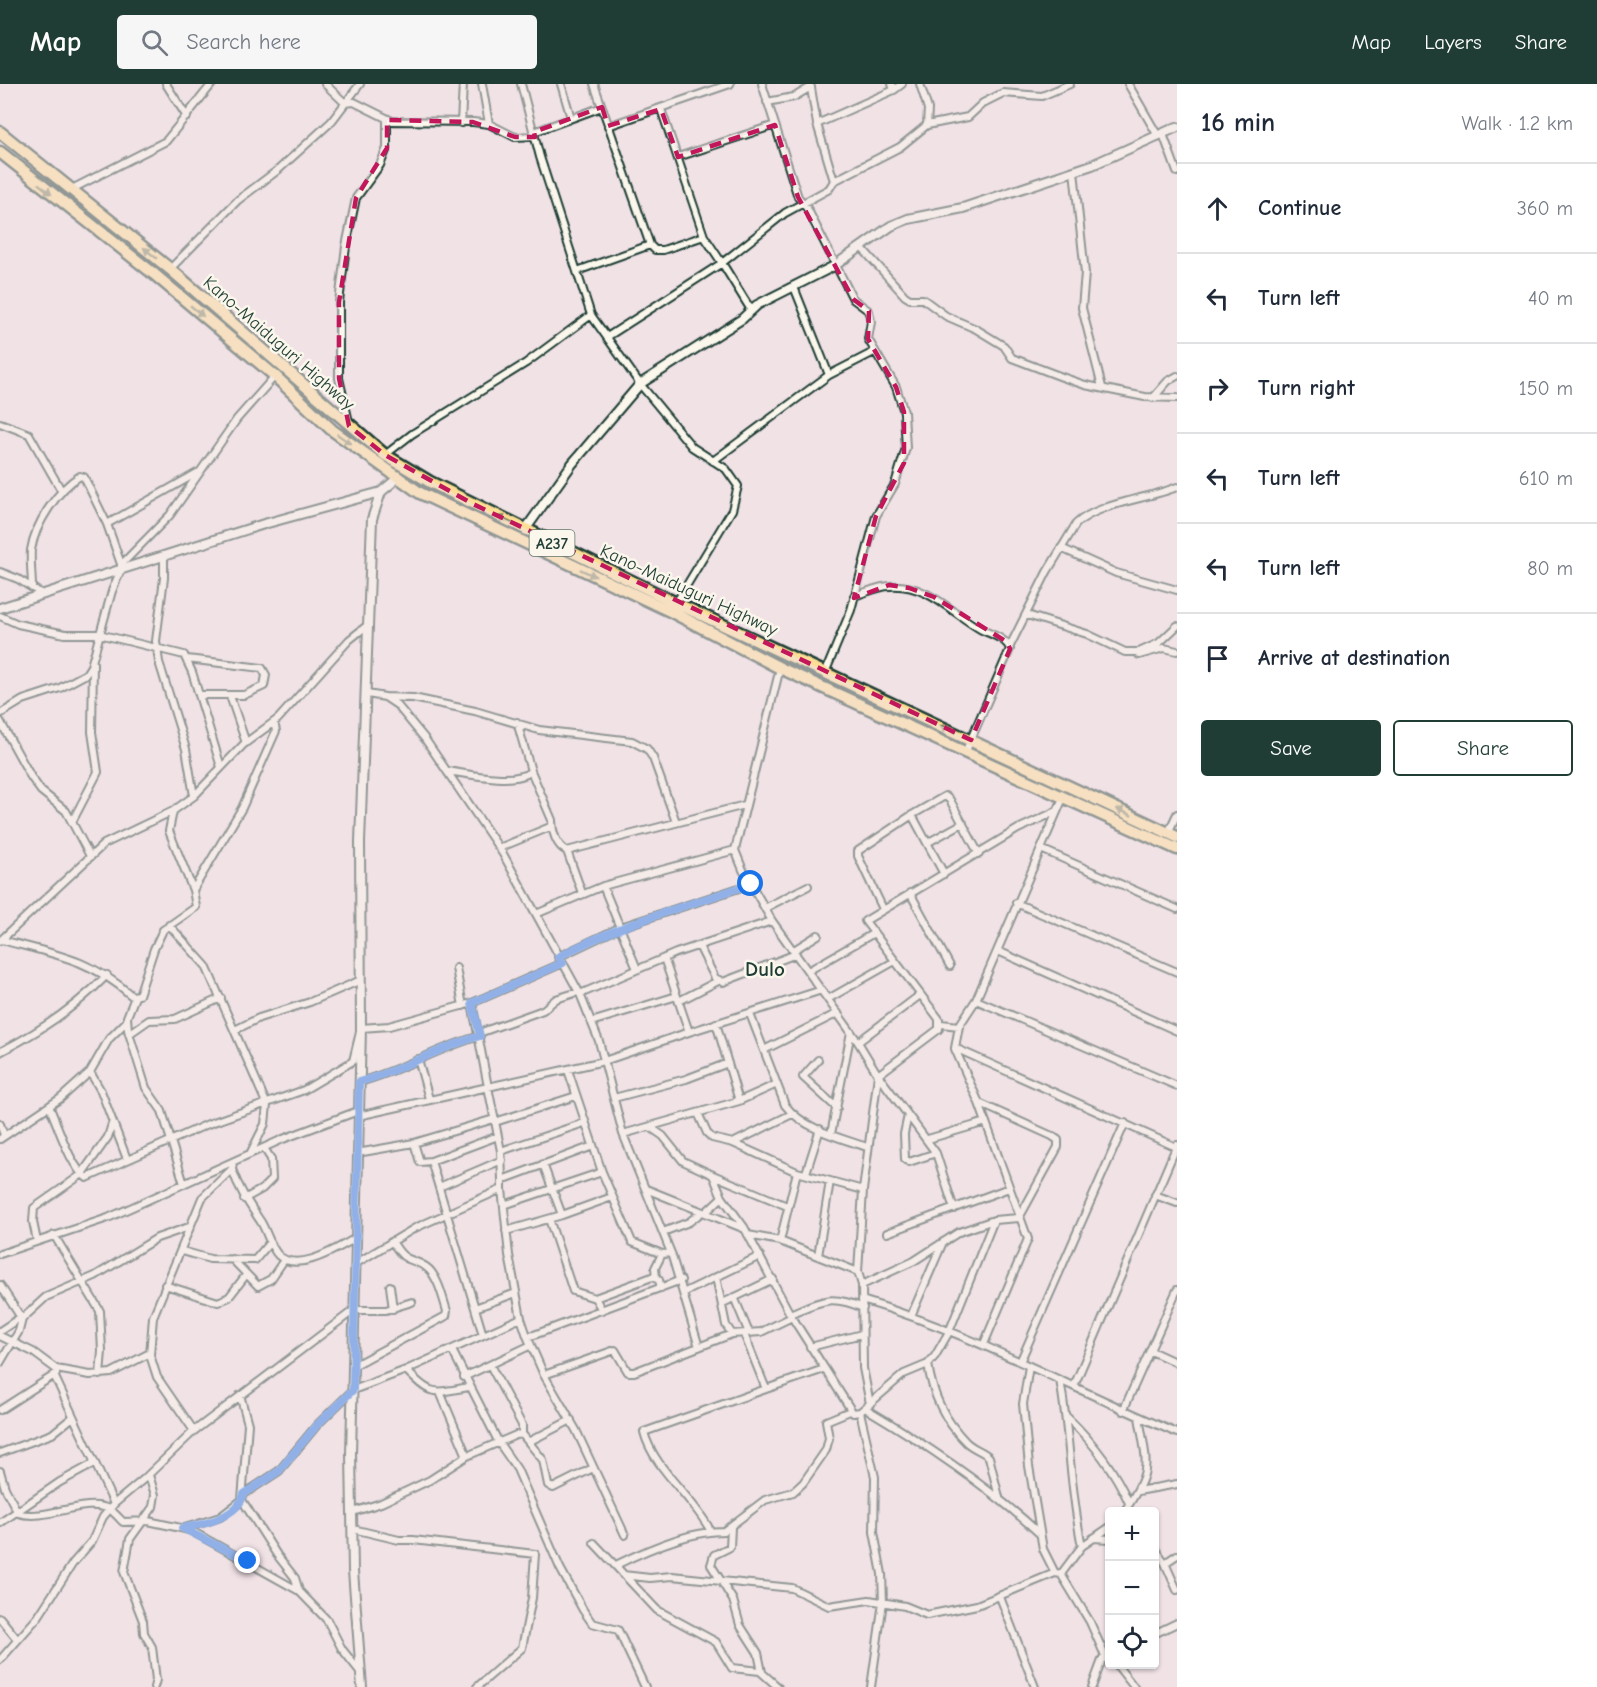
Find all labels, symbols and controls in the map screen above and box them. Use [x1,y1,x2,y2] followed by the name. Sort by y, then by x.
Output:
[117,15,537,69] search box
[30,26,81,58] text: Map
[138,26,171,59] icon: search
[186,29,301,55] text: Search here
[1352,30,1391,54] text: Map
[1424,30,1482,54] text: Layers
[1515,30,1567,54] text: Share
[1201,108,1275,138] text: 16 min
[1461,112,1573,135] text: Walk · 1.2 km
[38,182,53,195] one-way arrow
[1201,192,1234,225] icon: ahead
[1258,195,1341,221] text: Continue
[1517,197,1573,220] text: 360 m
[143,247,158,260] one-way arrow
[199,272,359,415] street label: Kano-Maiduguri Highway
[1201,282,1234,315] icon: left
[1258,285,1340,311] text: Turn left
[1528,287,1573,310] text: 40 m
[190,304,205,317] one-way arrow
[1201,372,1234,405] icon: right
[1258,375,1355,401] text: Turn right
[1519,377,1573,400] text: 150 m
[336,433,352,445] one-way arrow
[1201,462,1234,495] icon: left
[1258,465,1340,491] text: Turn left
[1519,467,1573,490] text: 610 m
[497,516,514,525] one-way arrow
[530,530,574,556] road number: A237
[597,540,782,641] street label: Kano-Maiduguri Highway
[1201,552,1234,585] icon: left
[1258,555,1340,581] text: Turn left
[1527,557,1573,580] text: 80 m
[579,569,596,578] one-way arrow
[1201,642,1234,675] icon: arrive
[1258,645,1450,671] text: Arrive at destination
[1201,720,1381,776] button: Save
[1393,720,1573,776] button: Share
[938,724,956,734] one-way arrow
[1116,807,1133,816] one-way arrow
[737,870,763,896] route start
[745,957,785,981] district label: Dulo
[1105,1507,1159,1669] map controls
[1105,1507,1159,1561] button: +
[234,1547,260,1573] route end
[1105,1561,1159,1615] button: −
[1105,1615,1159,1669] button: locate

